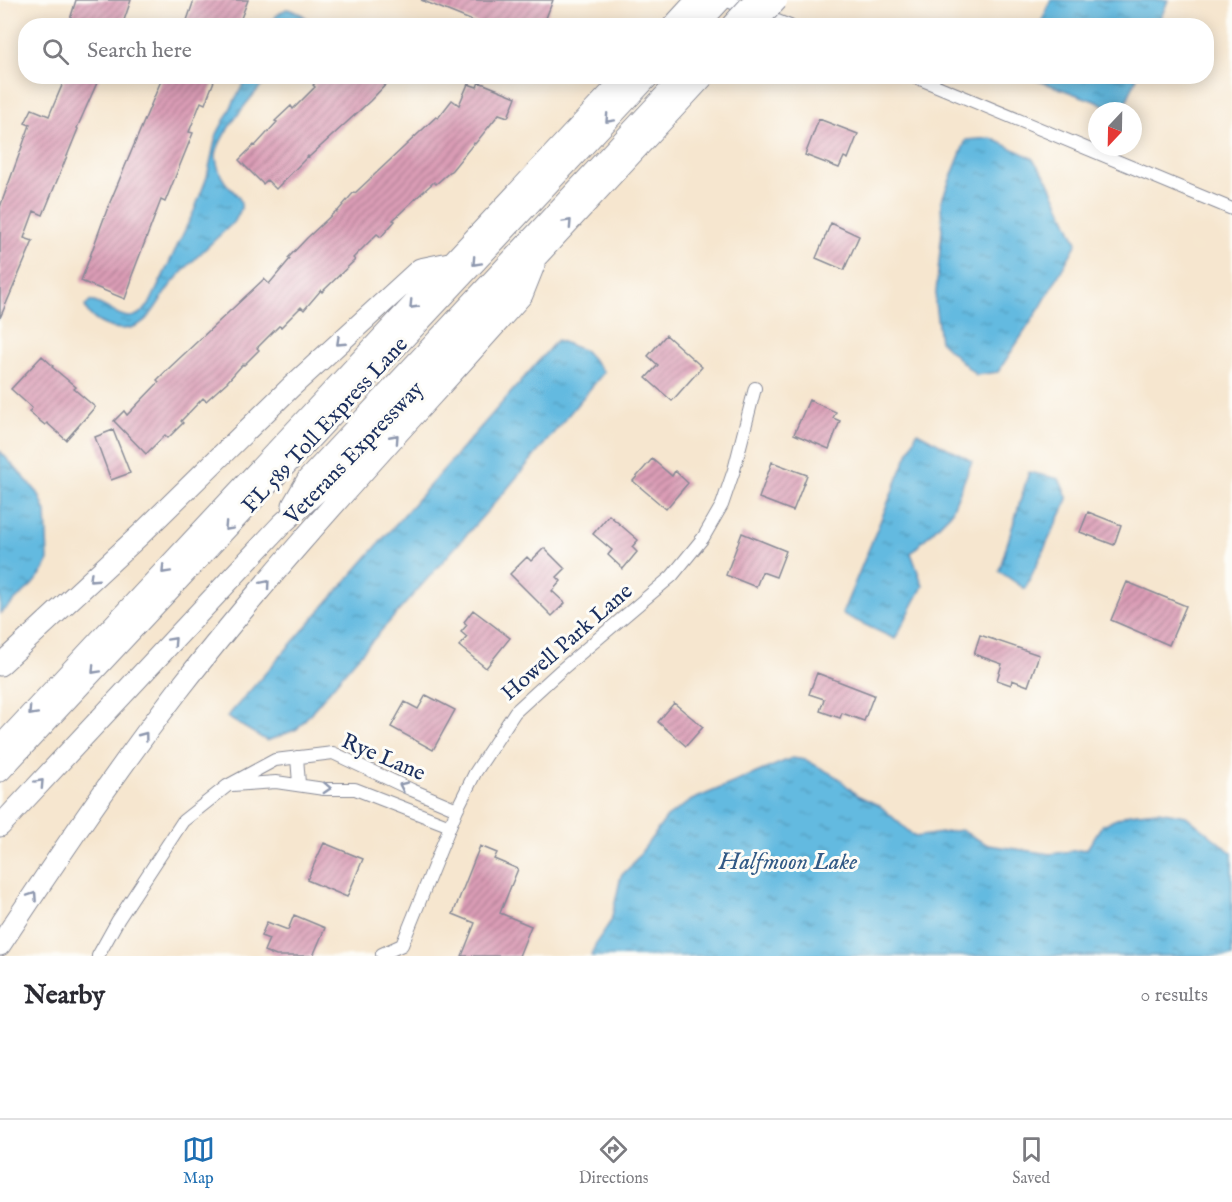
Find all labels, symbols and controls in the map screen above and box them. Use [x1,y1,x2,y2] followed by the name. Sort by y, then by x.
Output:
[18,18,1214,84] search box
[39,35,72,68] icon: search
[87,37,192,65] text: Search here
[1088,102,1142,156] north arrow
[605,113,616,123] one-way arrow
[561,219,572,229] one-way arrow
[472,255,483,265] one-way arrow
[410,297,421,308] one-way arrow
[236,331,415,519] street label: FL 589 Toll Express Lane
[337,335,347,346] one-way arrow
[278,376,430,532] street label: Veterans Expressway
[388,434,399,445] one-way arrow
[224,521,235,531] one-way arrow
[161,563,172,573] one-way arrow
[89,571,100,582] one-way arrow
[496,578,639,707] street label: Howell Park Lane
[259,580,270,591] one-way arrow
[166,637,177,648] one-way arrow
[91,663,102,673] one-way arrow
[28,706,39,716] one-way arrow
[337,728,429,788] street label: Rye Lane
[137,732,148,743] one-way arrow
[33,780,44,790] one-way arrow
[323,781,332,794] one-way arrow
[399,782,410,794] one-way arrow
[718,847,857,878] water label: Halfmoon Lake
[25,892,37,902] one-way arrow
[24,979,105,1012] text: Nearby
[1141,983,1208,1008] text: 0 results
[182,1133,215,1189] tab: Map
[579,1133,648,1189] tab: Directions
[1012,1133,1050,1189] tab: Saved

